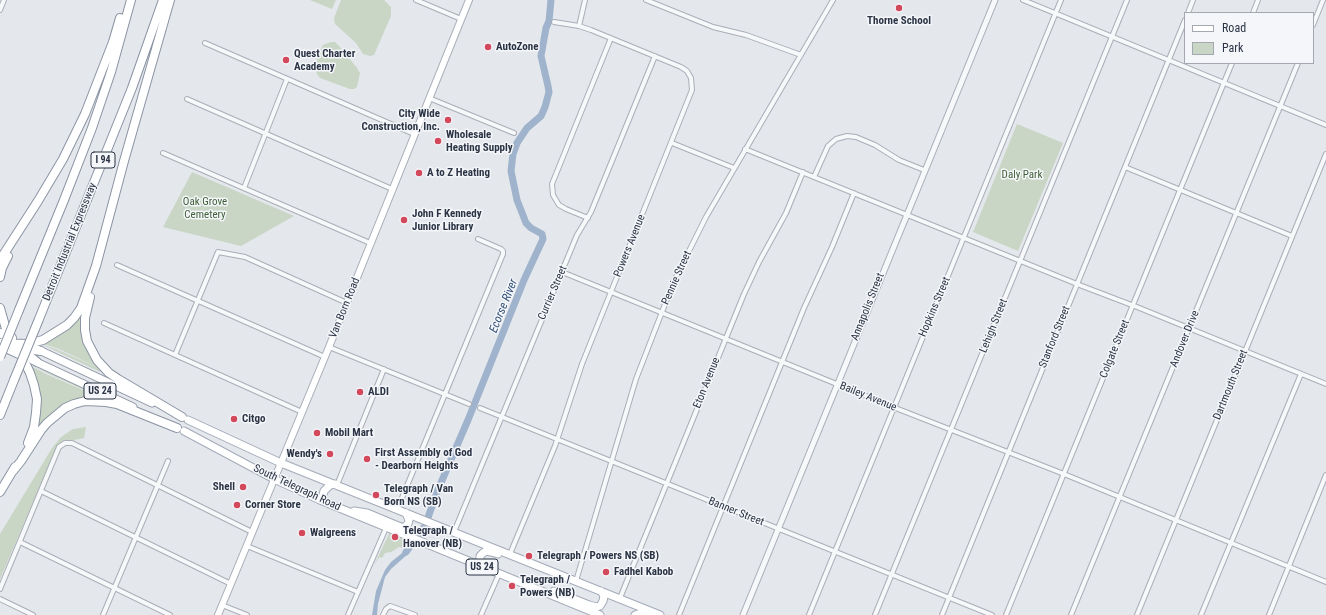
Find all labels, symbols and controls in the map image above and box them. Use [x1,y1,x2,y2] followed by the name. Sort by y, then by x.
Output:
[894,3,904,13] marker: Thorne School
[1184,12,1314,64] legend
[867,14,931,28] place label: Thorne School
[1222,21,1246,35] text: Road
[496,40,538,54] place label: AutoZone
[1222,41,1243,55] text: Park
[483,42,493,52] marker: AutoZone
[294,47,355,73] place label: Quest Charter Academy
[281,55,291,65] marker: Quest Charter Academy
[361,107,440,133] place label: City Wide Construction, Inc.
[443,115,453,125] marker: City Wide Construction, Inc.
[446,128,513,154] place label: Wholesale Heating Supply
[433,136,443,146] marker: Wholesale Heating Supply
[91,152,115,168] road number: I 94
[427,166,490,180] place label: A to Z Heating
[414,168,424,178] marker: A to Z Heating
[1002,168,1042,182] park label: Daly Park
[40,181,100,303] street label: Detroit Industrial Expressway
[183,195,227,221] park label: Oak Grove Cemetery
[412,207,482,233] place label: John F Kennedy Junior Library
[611,213,649,279] street label: Powers Avenue
[399,215,409,225] marker: John F Kennedy Junior Library
[659,249,695,307] street label: Pennie Street
[536,264,570,322] street label: Currier Street
[848,271,888,343] street label: Annapolis Street
[916,275,954,339] street label: Hopkins Street
[327,276,363,340] street label: Van Born Road
[487,277,521,335] water label: Ecorse River
[977,297,1011,355] street label: Lehigh Street
[1037,304,1073,370] street label: Stanford Street
[1168,309,1202,369] street label: Andover Drive
[1097,318,1133,380] street label: Colgate Street
[1211,348,1251,422] street label: Dartmouth Street
[691,356,723,410] street label: Eton Avenue
[838,380,898,414] street label: Bailey Avenue
[84,383,116,399] road number: US 24
[368,385,389,399] place label: ALDI
[355,387,365,397] marker: ALDI
[242,412,265,426] place label: Citgo
[229,414,239,424] marker: Citgo
[325,426,373,440] place label: Mobil Mart
[312,428,322,438] marker: Mobil Mart
[375,446,472,472] place label: First Assembly of God - Dearborn Heights
[287,447,322,461] place label: Wendy's
[325,449,335,459] marker: Wendy's
[362,454,372,464] marker: First Assembly of God - Dearborn Heights
[251,462,343,514] street label: South Telegraph Road
[213,480,235,494] place label: Shell
[238,482,248,492] marker: Shell
[384,482,453,508] place label: Telegraph / Van Born NS (SB)
[371,490,381,500] marker: Telegraph / Van Born NS (SB)
[706,495,766,529] street label: Banner Street
[245,498,301,512] place label: Corner Store
[232,500,242,510] marker: Corner Store
[403,524,462,550] place label: Telegraph / Hanover (NB)
[310,526,356,540] place label: Walgreens
[297,528,307,538] marker: Walgreens
[390,532,400,542] marker: Telegraph / Hanover (NB)
[537,549,659,563] place label: Telegraph / Powers NS (SB)
[524,551,534,561] marker: Telegraph / Powers NS (SB)
[466,559,498,575] road number: US 24
[614,565,673,579] place label: Fadhel Kabob
[601,567,611,577] marker: Fadhel Kabob
[520,573,575,599] place label: Telegraph / Powers (NB)
[507,581,517,591] marker: Telegraph / Powers (NB)

